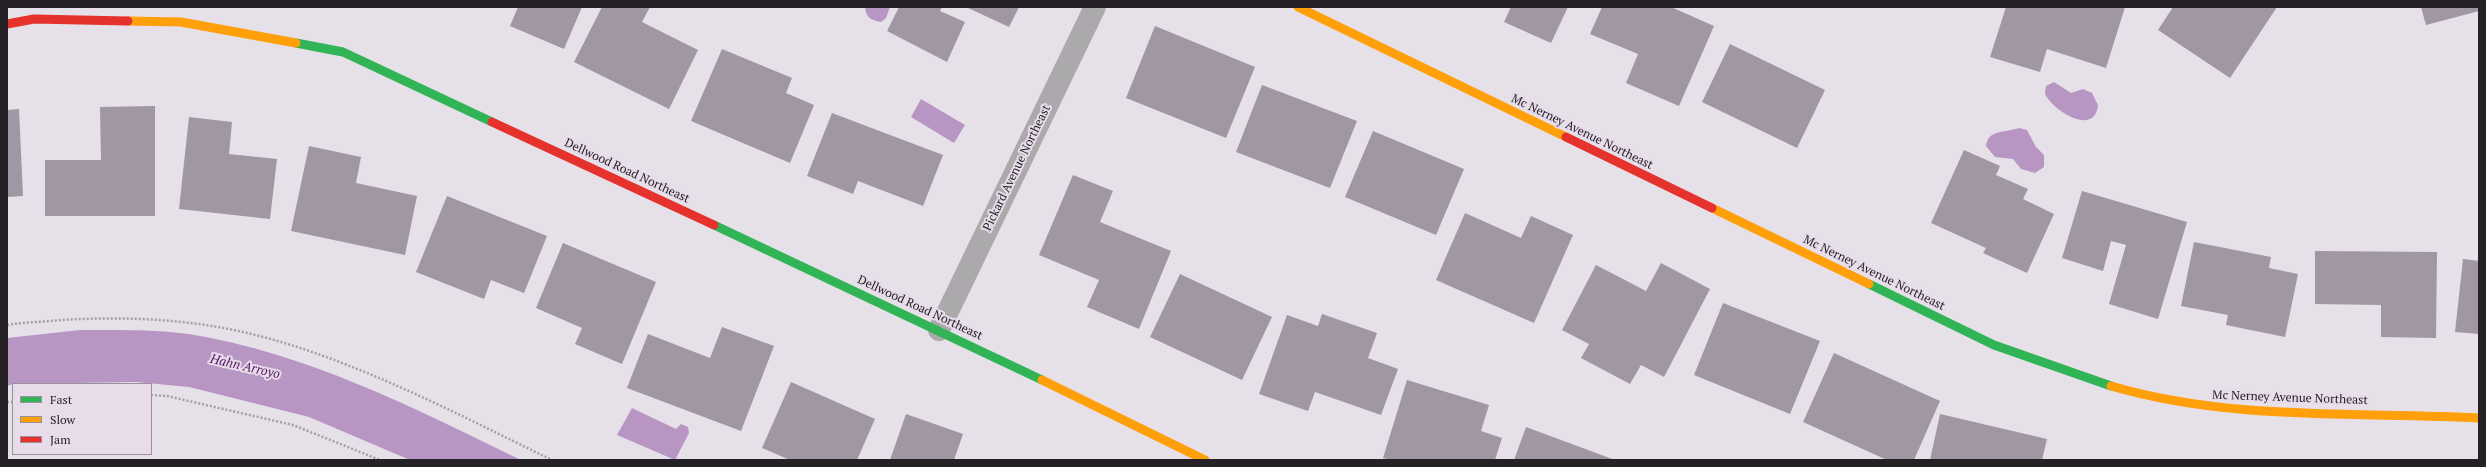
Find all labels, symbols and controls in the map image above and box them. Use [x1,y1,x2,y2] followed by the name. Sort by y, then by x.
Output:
[1509,91,1655,173] street label: Mc Nerney Avenue Northeast
[980,103,1054,233] street label: Pickard Avenue Northeast
[562,136,692,206] street label: Dellwood Road Northeast
[1801,232,1947,314] street label: Mc Nerney Avenue Northeast
[855,273,985,343] street label: Dellwood Road Northeast
[209,351,281,383] water label: Hahn Arroyo
[12,383,152,455] legend
[2212,388,2368,408] street label: Mc Nerney Avenue Northeast
[50,392,72,407] text: Fast
[50,412,75,427] text: Slow
[50,432,71,447] text: Jam

